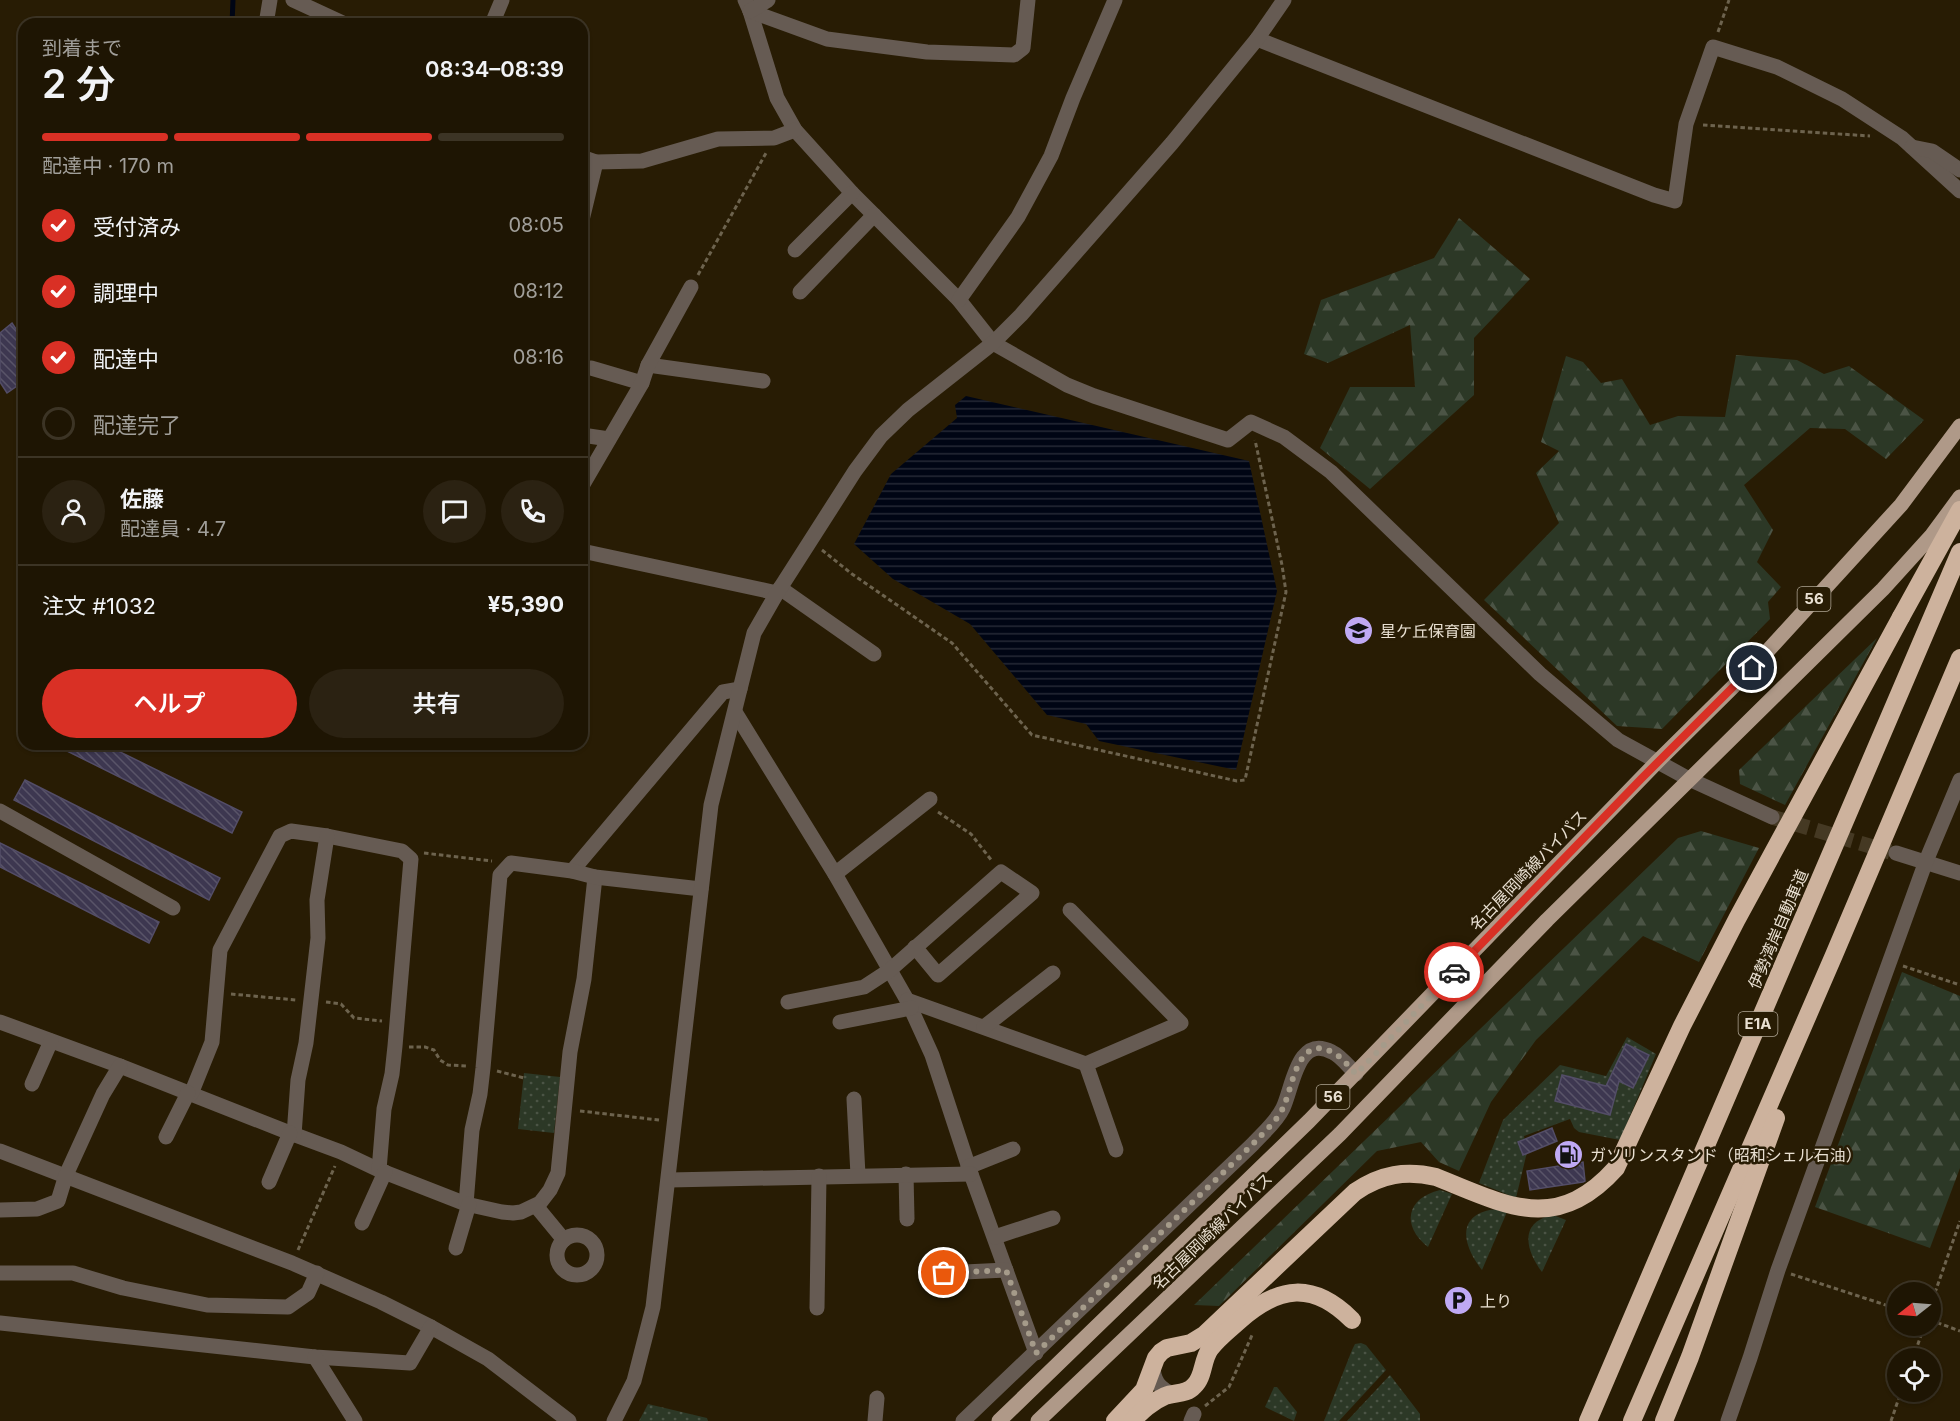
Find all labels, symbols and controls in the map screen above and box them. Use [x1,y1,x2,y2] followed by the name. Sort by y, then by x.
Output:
[42,36,122,60] text: 到着まで
[425,56,564,82] text: 08:34–08:39
[42,60,115,107] text: 2 分
[42,154,174,178] text: 配達中 · 170 m
[42,209,75,242] icon: check
[508,213,564,237] text: 08:05
[93,214,181,240] text: 受付済み
[42,275,75,308] icon: check
[513,279,564,303] text: 08:12
[93,280,159,306] text: 調理中
[42,341,75,374] icon: check
[513,345,564,369] text: 08:16
[93,346,159,372] text: 配達中
[93,412,181,438] text: 配達完了
[42,480,105,543] button: person
[423,480,486,543] button: chat
[501,480,564,543] button: phone
[120,486,164,512] text: 佐藤
[120,517,226,541] text: 配達員 · 4.7
[1798,587,1830,611] road number: 56
[488,591,564,617] text: ¥5,390
[42,593,156,619] text: 注文 #1032
[1343,615,1375,647] school or university icon: 星ケ丘保育園
[1380,621,1476,641] place label: 星ケ丘保育園
[1726,642,1777,693] pin
[1735,651,1768,684] icon: home
[42,669,297,738] button: ヘルプ
[309,669,564,738] button: 共有
[1465,806,1591,934] street label: 名古屋岡崎線バイパス
[1744,866,1812,992] street label: 伊勢湾岸自動車道
[1424,942,1484,1002] courier
[1438,956,1471,989] icon: car
[1738,1012,1778,1036] road number: E1A
[1316,1085,1350,1109] road number: 56
[1553,1139,1585,1171] fuel station icon: ガソリンスタンド（昭和シェル石油）
[1590,1145,1862,1165] place label: ガソリンスタンド（昭和シェル石油）
[1148,1168,1276,1294] street label: 名古屋岡崎線バイパス
[918,1247,969,1298] pin
[927,1256,960,1289] icon: bag
[1887,1282,1941,1336] north arrow
[1887,1282,1941,1402] map controls
[1443,1285,1475,1317] parking icon: 上り
[1480,1291,1512,1311] place label: 上り
[1887,1348,1941,1402] button: locate

